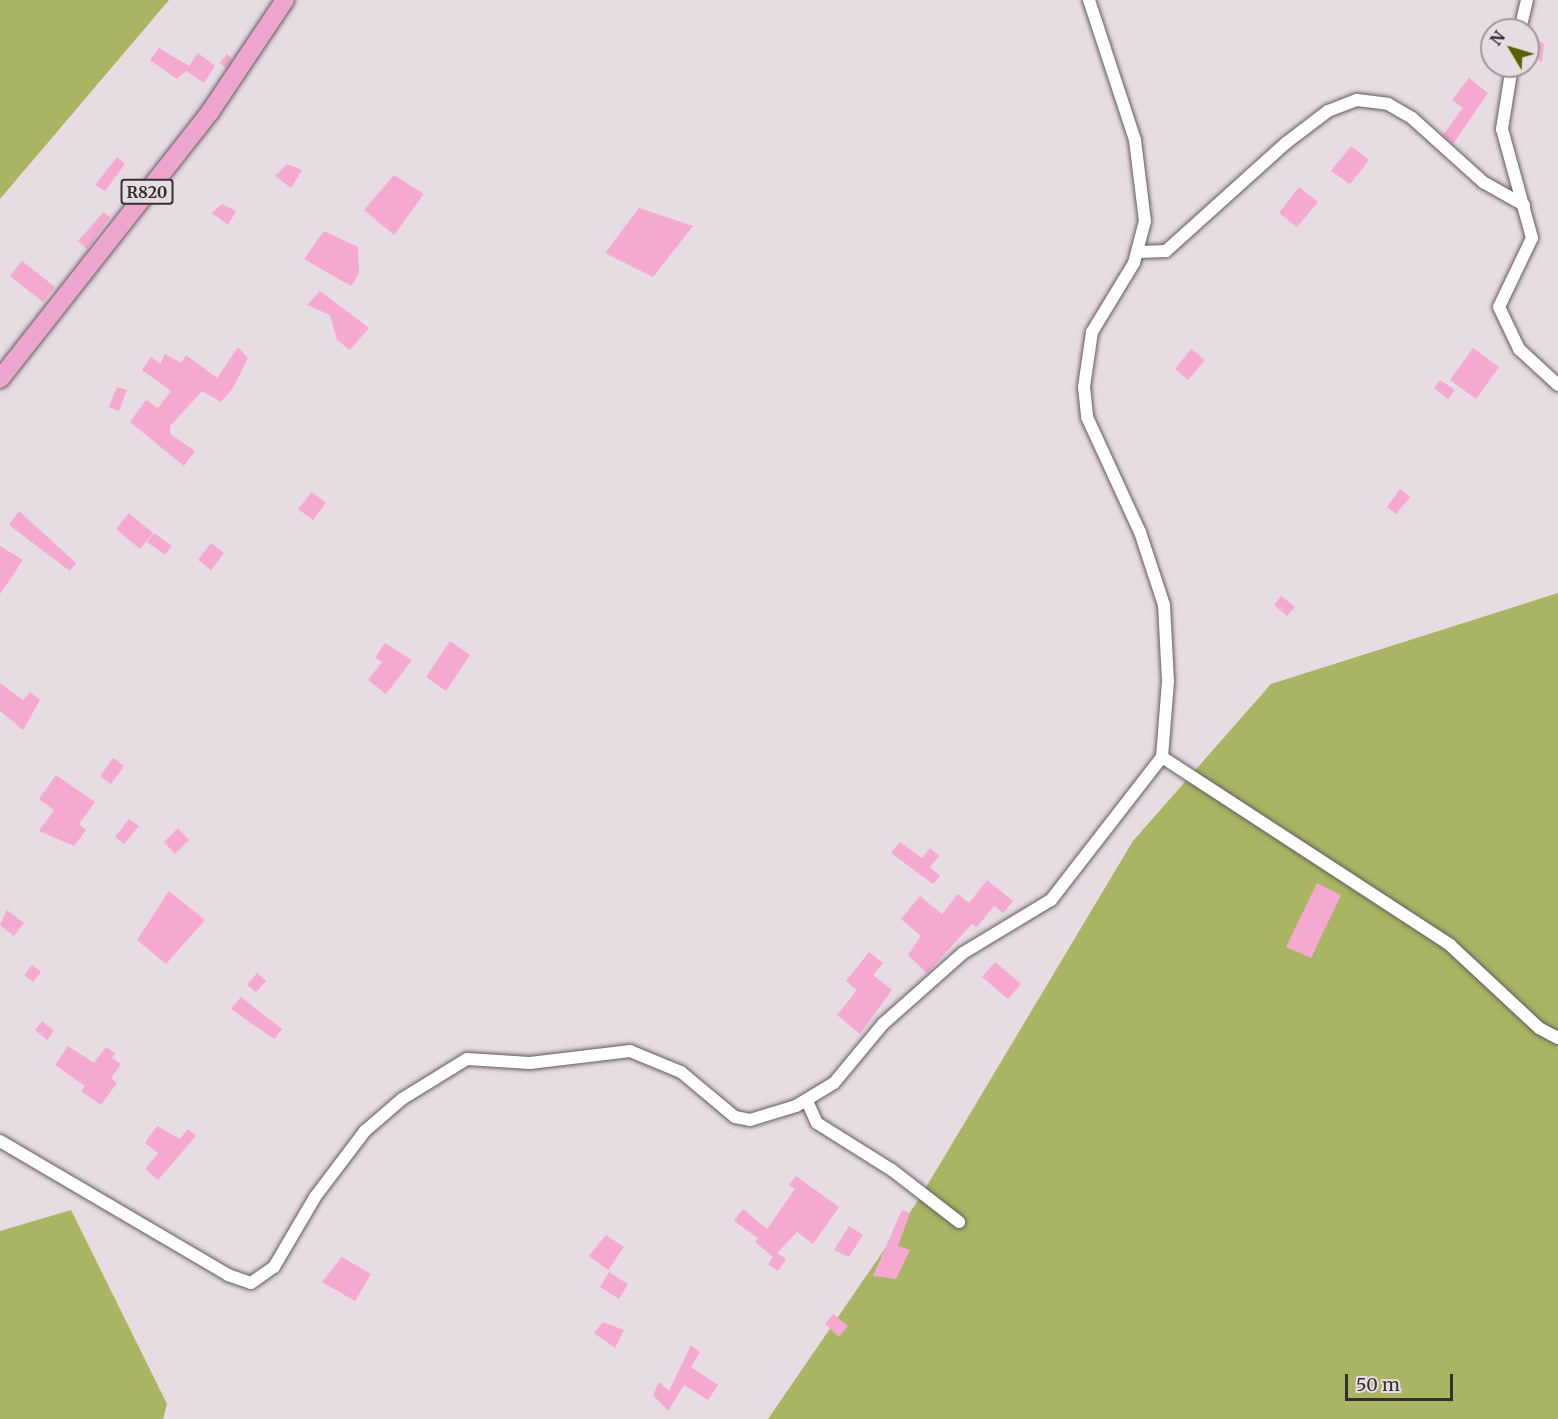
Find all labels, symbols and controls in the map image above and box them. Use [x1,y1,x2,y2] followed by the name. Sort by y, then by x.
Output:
[1480,18,1540,78] north arrow
[1486,27,1509,49] text: N
[120,179,174,205] road number: R820
[1348,1362,1456,1400] scale bar
[1356,1373,1400,1396] text: 50 m

